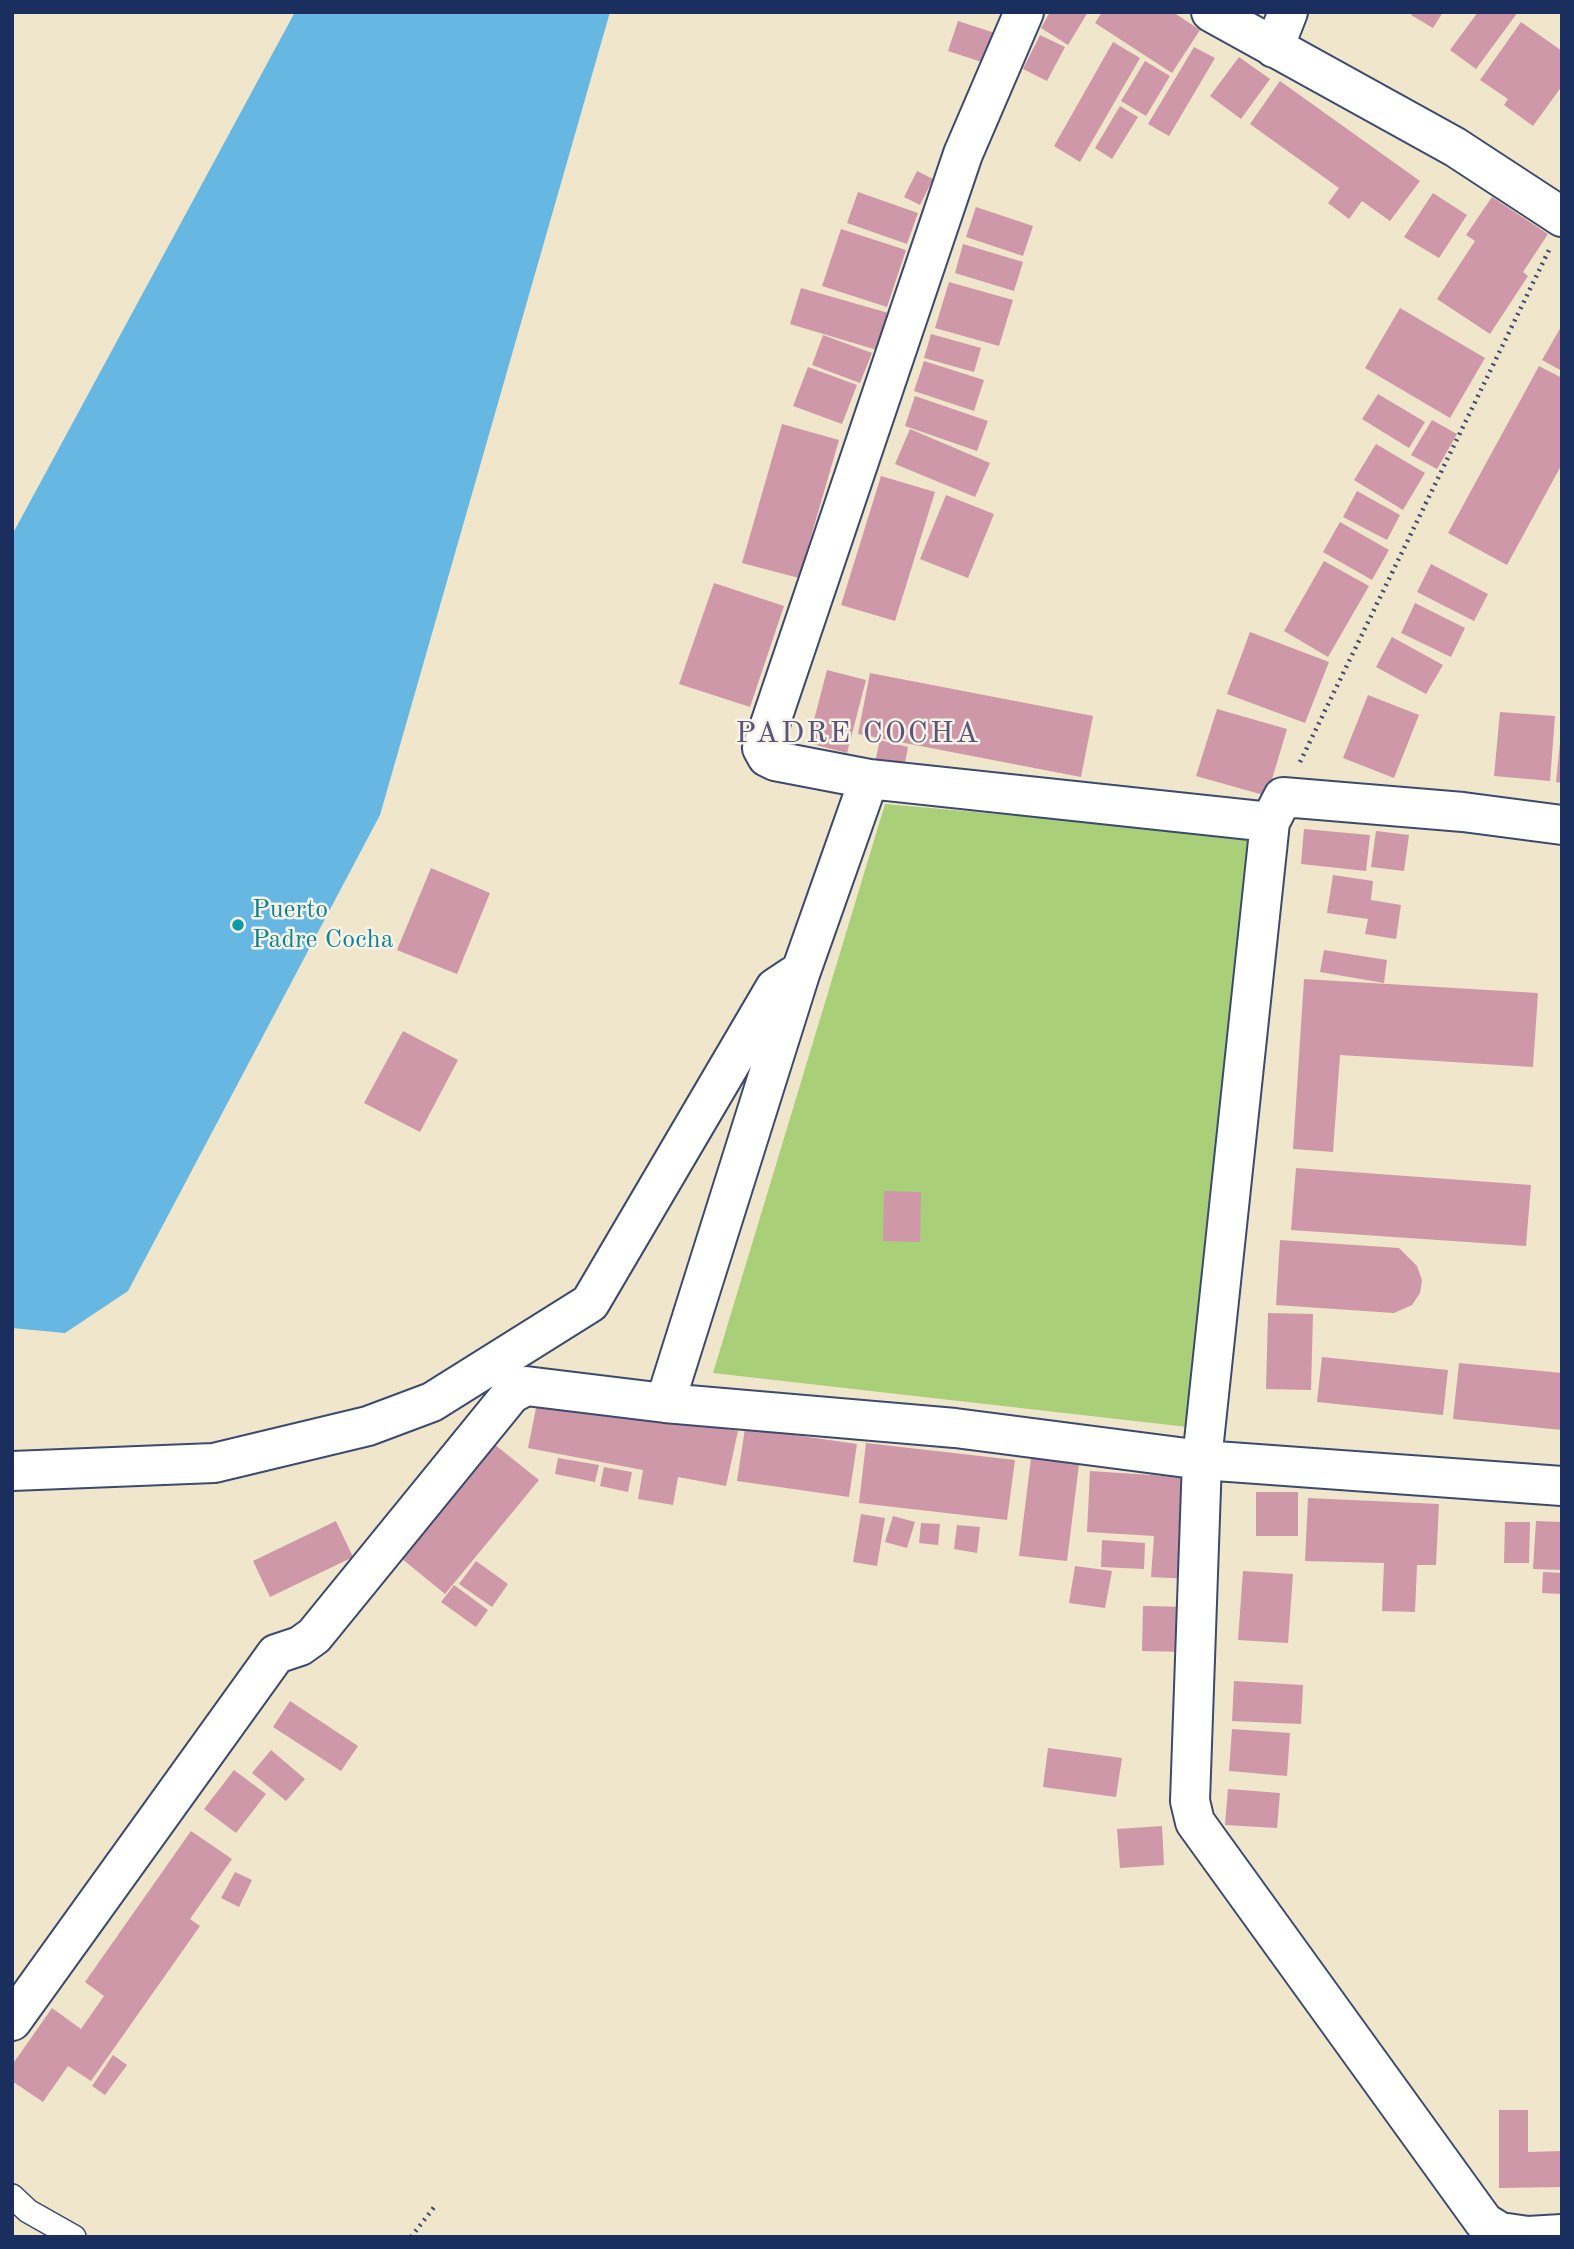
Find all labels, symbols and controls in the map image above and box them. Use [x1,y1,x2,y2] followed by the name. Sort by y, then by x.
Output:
[737,716,979,752] district label: PADRE COCHA
[252,894,393,956] place label: Puerto Padre Cocha
[230,917,246,933] marker: Puerto Padre Cocha

